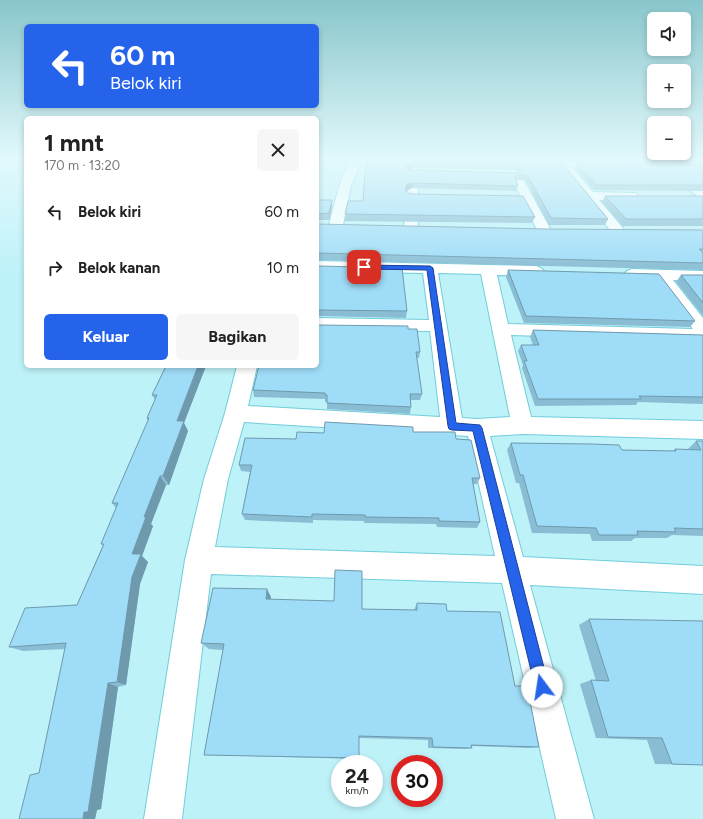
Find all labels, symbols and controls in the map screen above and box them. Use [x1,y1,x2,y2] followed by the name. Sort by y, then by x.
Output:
[647,12,691,160] map controls
[647,12,691,56] button: sound
[110,38,175,72] text: 60 m
[44,40,96,92] icon: left
[647,64,691,108] button: +
[110,72,182,94] text: Belok kiri
[647,116,691,160] button: −
[44,128,104,157] text: 1 mnt
[257,129,299,171] button: close
[44,158,120,173] text: 170 m · 13:20
[44,201,66,223] icon: left
[78,203,141,221] text: Belok kiri
[264,203,299,221] text: 60 m
[347,250,381,284] pin
[353,256,375,278] icon: arrive
[44,257,66,279] icon: right
[78,259,160,277] text: Belok kanan
[267,259,299,277] text: 10 m
[44,314,168,360] button: Keluar
[176,314,299,360] button: Bagikan
[521,666,563,708] position arrow
[391,755,443,807] speed limit sign: 30
[345,764,369,788] text: 24
[346,784,368,797] text: km/h

